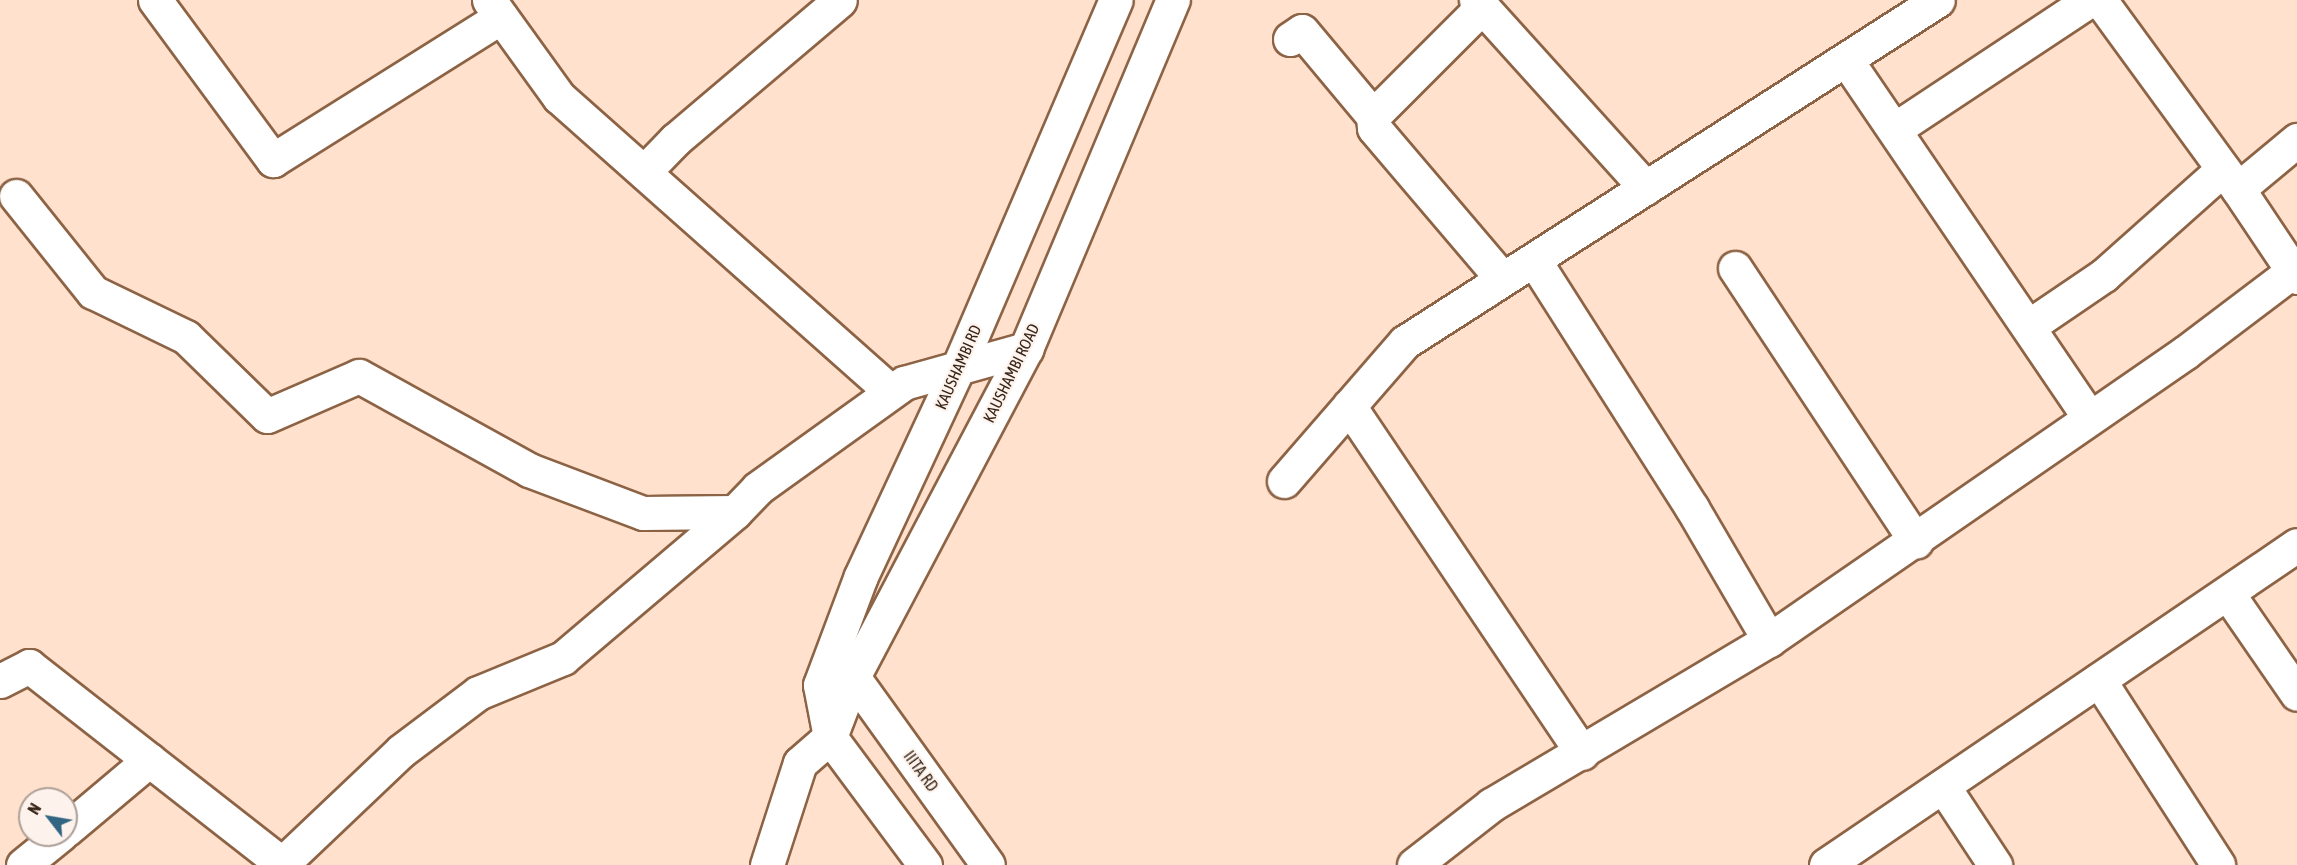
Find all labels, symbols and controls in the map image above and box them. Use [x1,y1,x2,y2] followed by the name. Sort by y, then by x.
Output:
[979,320,1043,426] street label: KAUSHAMBI ROAD
[931,322,985,412] street label: KAUSHAMBI RD
[900,747,942,795] street label: IIITA RD
[18,787,78,847] north arrow
[24,800,44,817] text: N

